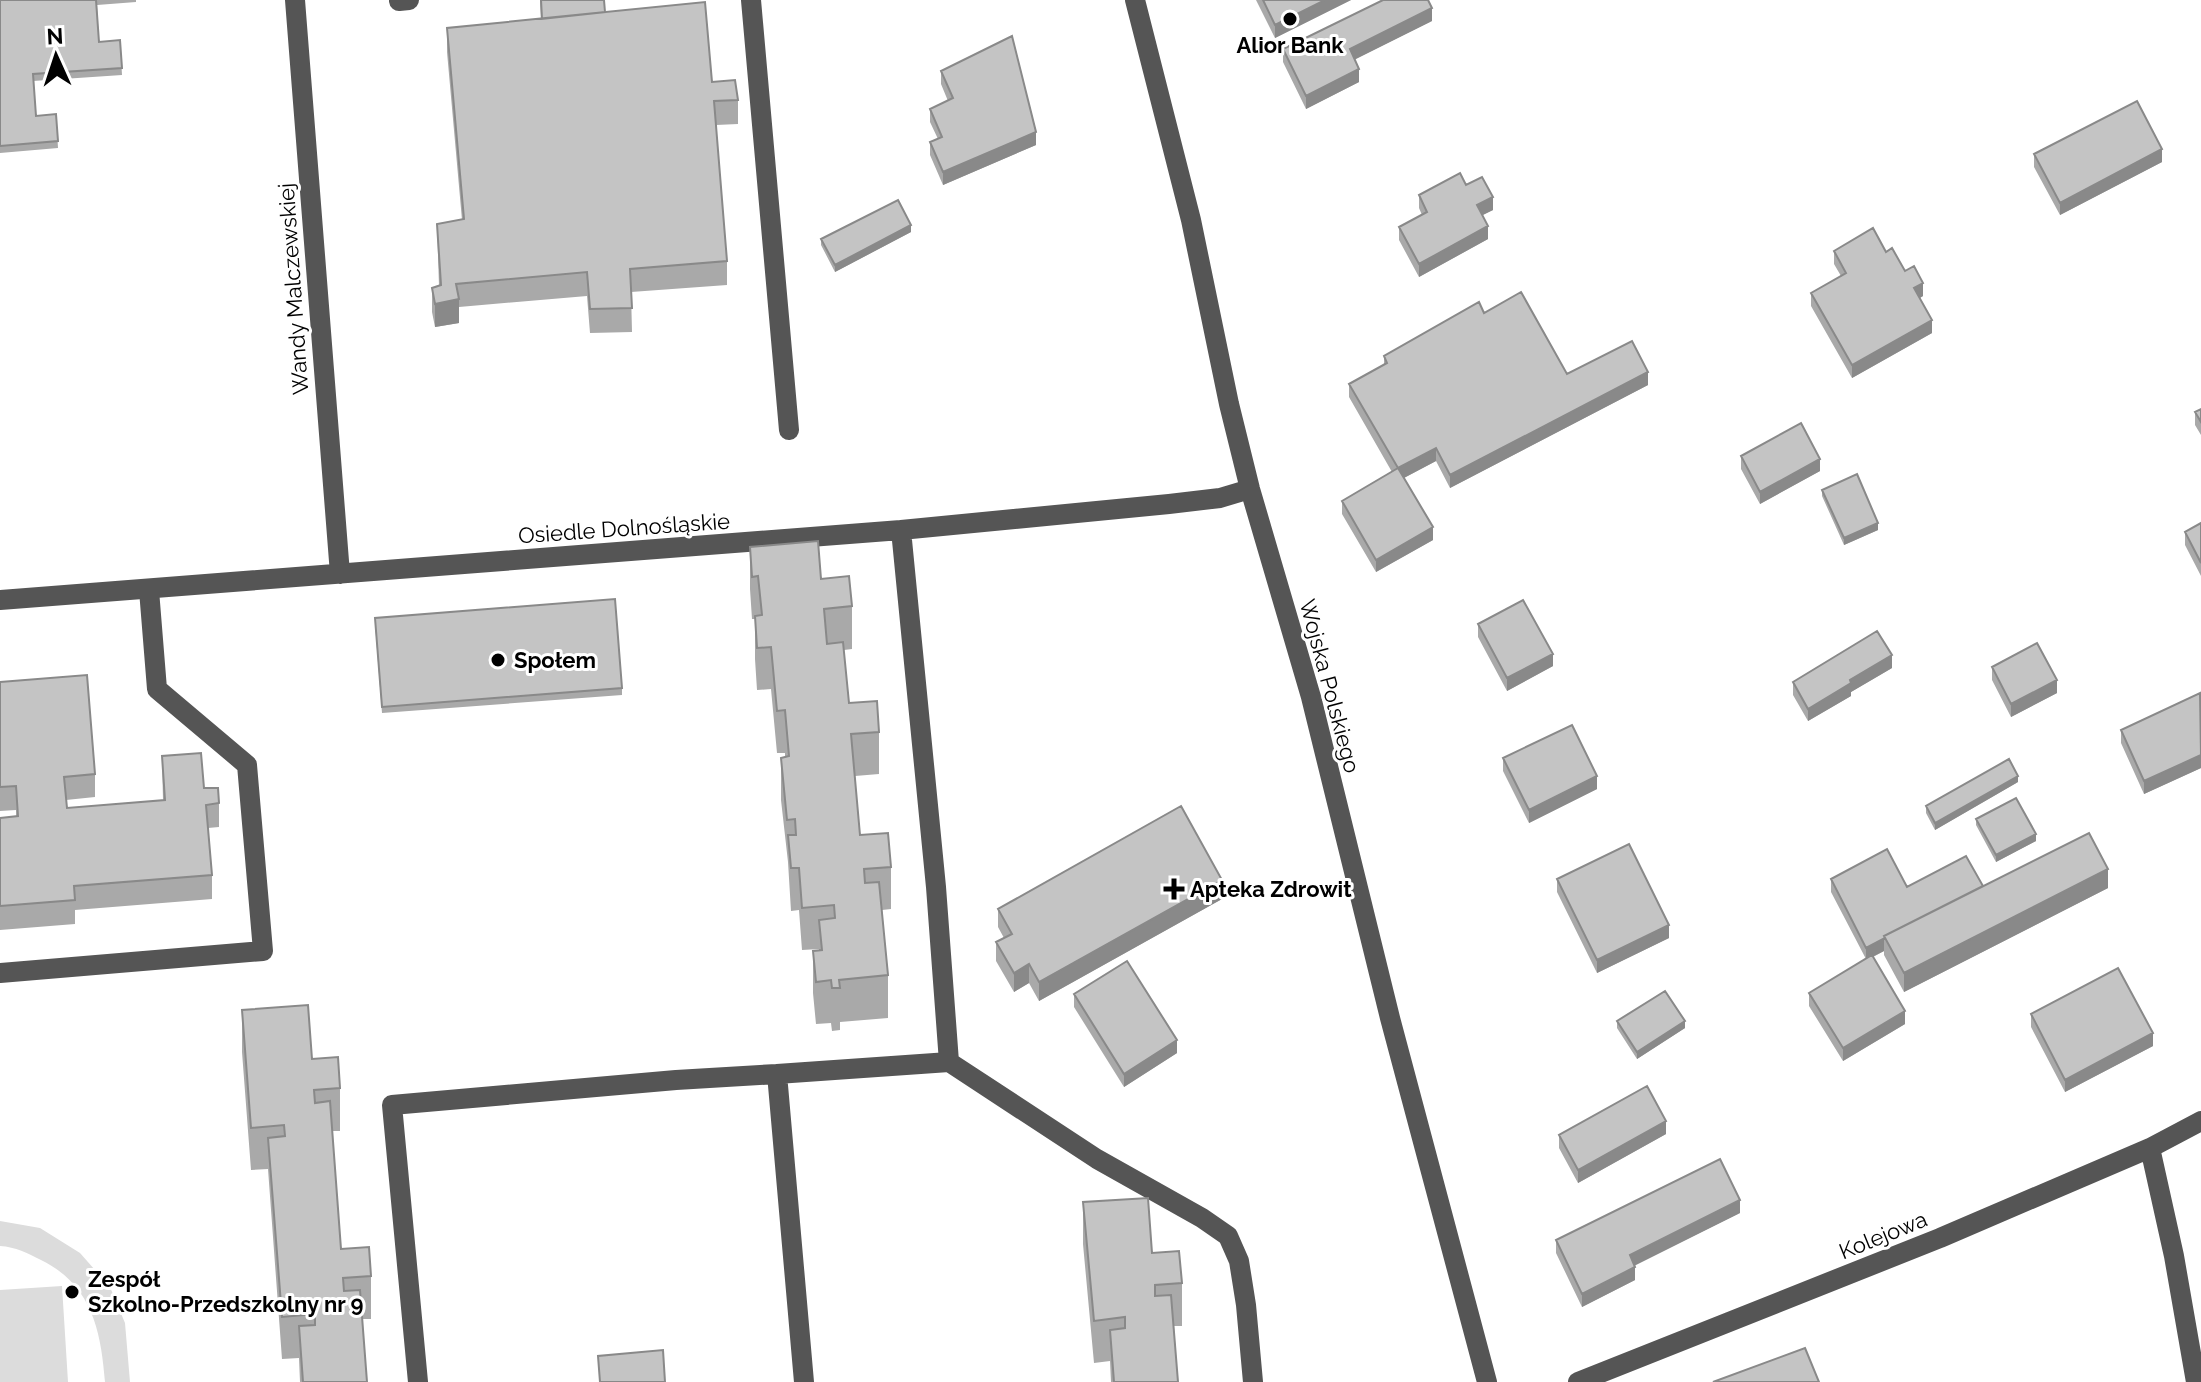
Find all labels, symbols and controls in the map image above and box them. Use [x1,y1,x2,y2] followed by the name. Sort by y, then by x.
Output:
[1281,10,1299,28] marker: Alior Bank
[16,16,96,96] north arrow
[46,23,64,49] text: N
[1236,32,1344,58] place label: Alior Bank
[273,182,313,396] street label: Wandy Malczewskiej
[517,508,731,548] street label: Osiedle Dolnośląskie
[1294,596,1366,776] street label: Wojska Polskiego
[514,647,596,673] place label: Społem
[489,651,507,669] marker: Społem
[1190,876,1352,902] place label: Apteka Zdrowit
[1165,880,1183,898] marker: Apteka Zdrowit
[1835,1206,1931,1264] street label: Kolejowa
[88,1266,364,1317] place label: Zespół Szkolno-Przedszkolny nr 9
[63,1283,81,1301] marker: Zespół Szkolno-Przedszkolny nr 9

